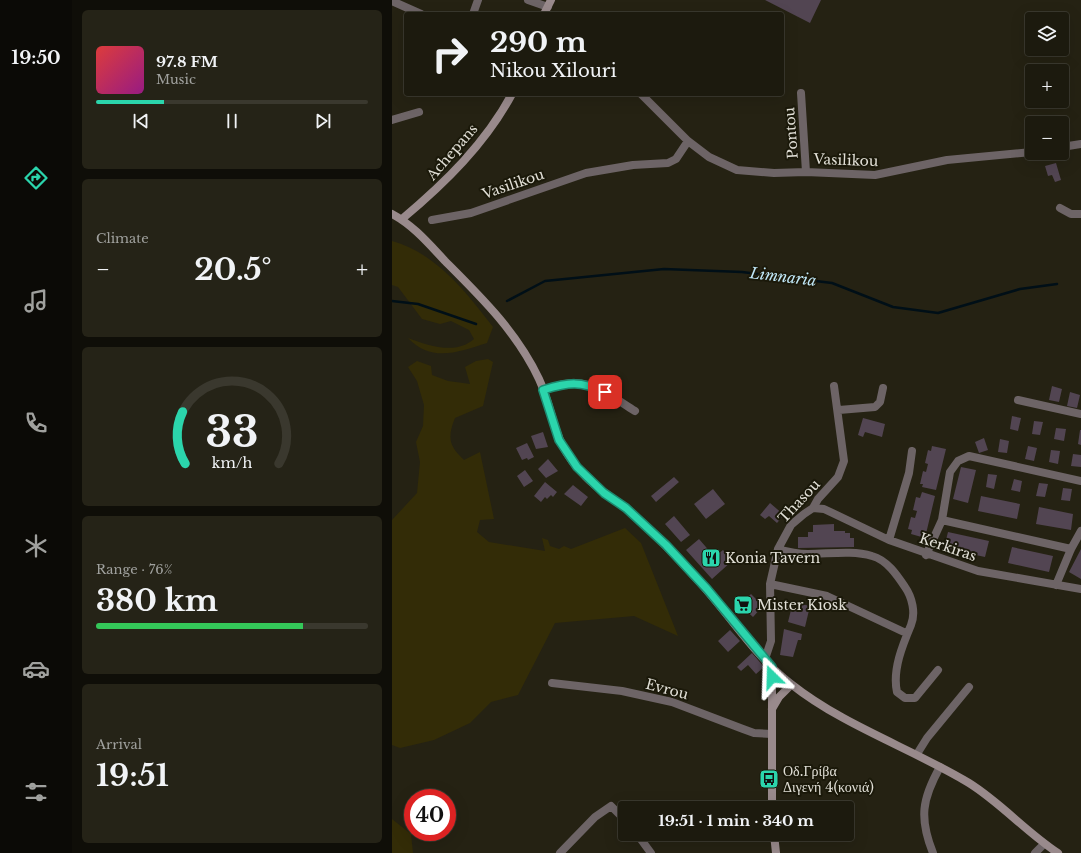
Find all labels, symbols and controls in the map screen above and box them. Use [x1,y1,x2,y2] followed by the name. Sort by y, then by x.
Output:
[1025,12,1069,160] map controls
[1025,12,1069,56] button: layers
[490,25,587,60] text: 290 m
[424,28,476,80] icon: right
[11,47,61,69] text: 19:50
[156,52,218,71] text: 97.8 FM
[490,60,617,82] text: Nikou Xilouri
[1025,64,1069,108] button: +
[156,71,196,88] text: Music
[780,106,802,159] street label: Pontou
[130,110,152,132] icon: previous
[221,110,243,132] icon: pause
[312,110,334,132] icon: next
[1025,116,1069,160] button: −
[422,120,481,185] street label: Achepans
[812,150,879,170] street label: Vasilikou
[22,164,50,192] icon: directions
[479,165,547,203] street label: Vasilikou
[96,230,149,247] text: Climate
[194,251,272,288] text: 20.5°
[96,256,110,283] text: −
[356,256,368,283] text: +
[748,263,817,290] water label: Limnaria
[22,287,50,315] icon: music
[588,375,622,409] pin
[594,381,616,403] icon: arrive
[206,407,258,458] text: 33
[22,409,50,437] icon: phone
[212,454,252,472] text: km/h
[774,475,824,527] street label: Thasou
[917,529,979,565] street label: Kerkiras
[22,532,50,560] icon: climate
[700,547,722,569] restaurant icon: Konia Tavern
[725,549,820,567] place label: Konia Tavern
[96,561,172,578] text: Range · 76%
[96,582,218,619] text: 380 km
[732,594,754,616] supermarket icon: Mister Kiosk
[757,596,847,614] place label: Mister Kiosk
[22,655,50,683] icon: car
[751,656,793,698] position arrow
[644,675,691,703] street label: Evrou
[96,736,142,753] text: Arrival
[96,757,169,794] text: 19:51
[783,762,874,796] place label: Οδ.Γρίβα Διγενή 4(κονιά)
[758,768,780,790] bus stop icon: Οδ.Γρίβα Διγενή 4(κονιά)
[22,778,50,806] icon: filters
[404,789,456,841] speed limit sign: 40
[658,811,814,830] text: 19:51 · 1 min · 340 m

